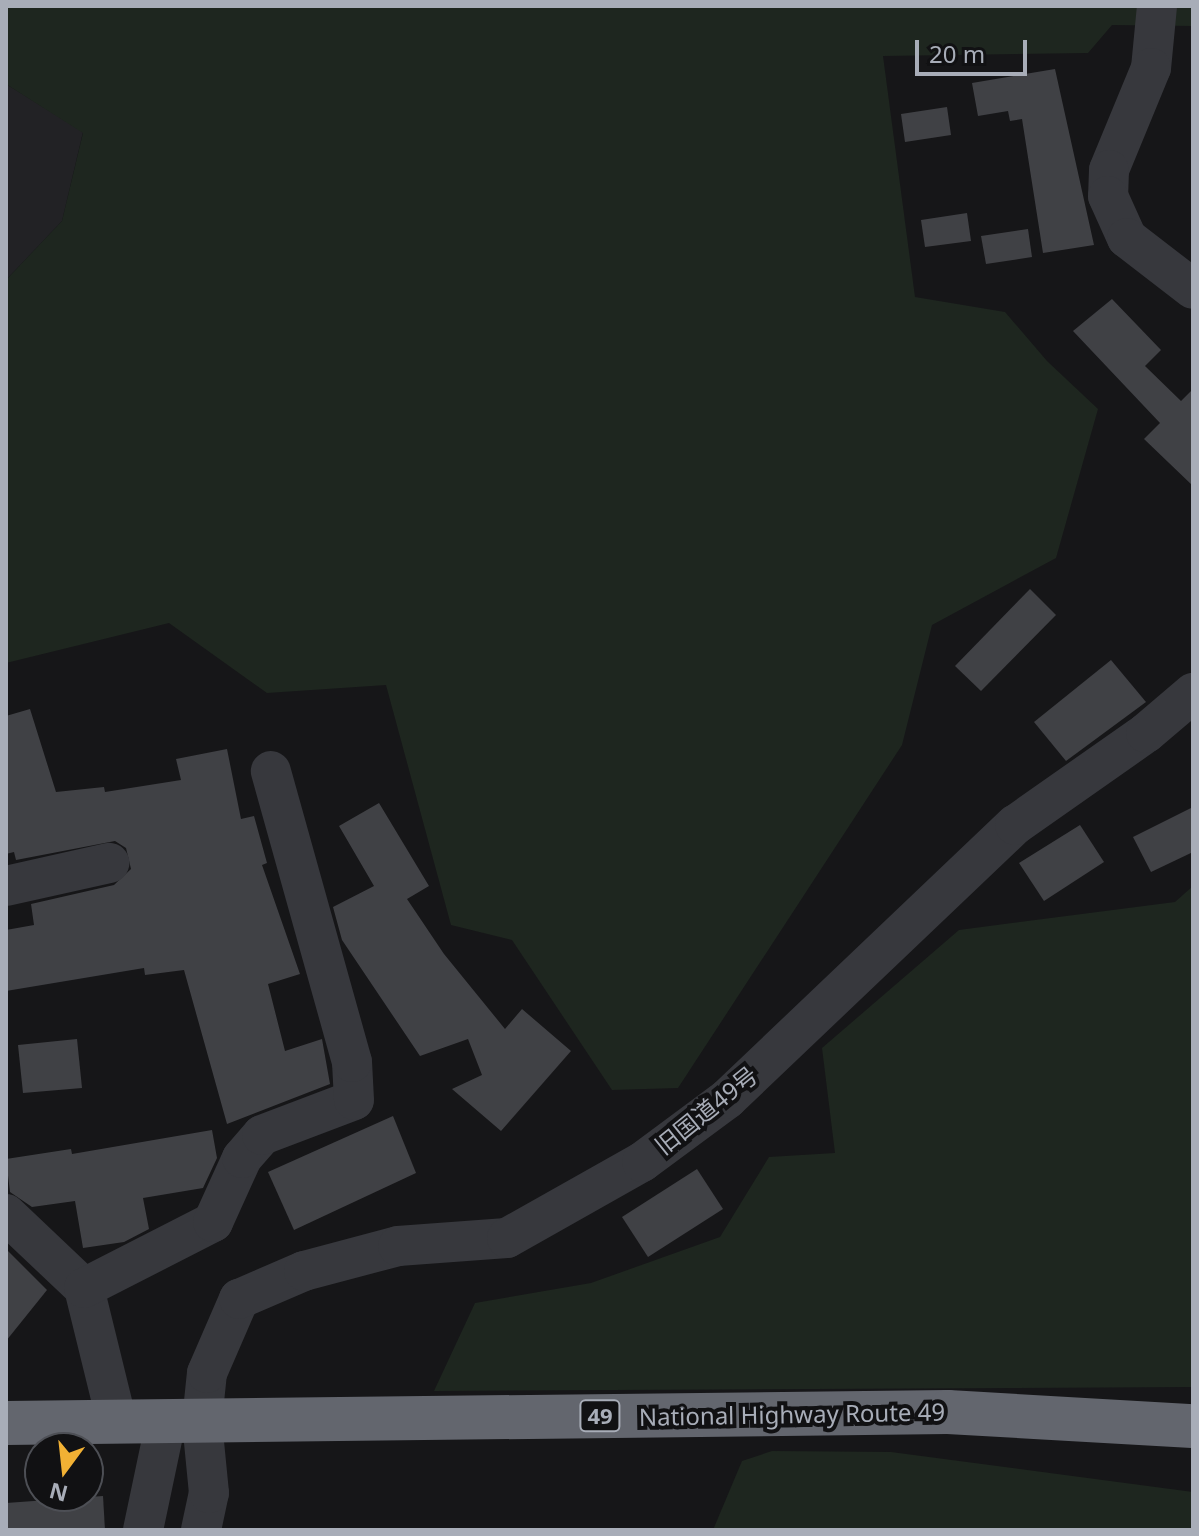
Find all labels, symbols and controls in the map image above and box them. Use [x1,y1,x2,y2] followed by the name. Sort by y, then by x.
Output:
[919,24,1031,74] scale bar
[929,37,985,70] text: 20 m
[649,1060,763,1160] street label: 旧国道49号
[639,1397,945,1431] street label: National Highway Route 49
[578,1398,622,1434] road number: 49
[24,1432,104,1512] north arrow
[46,1476,71,1510] text: N

